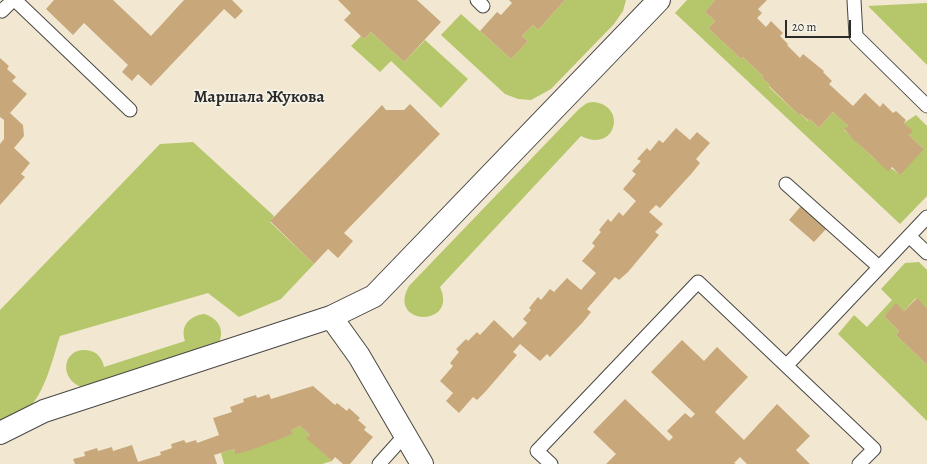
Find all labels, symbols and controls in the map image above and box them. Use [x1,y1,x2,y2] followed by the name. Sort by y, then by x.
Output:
[787,12,853,38] scale bar
[792,19,816,35] text: 20 m
[193,88,325,108] district label: Маршала Жукова

